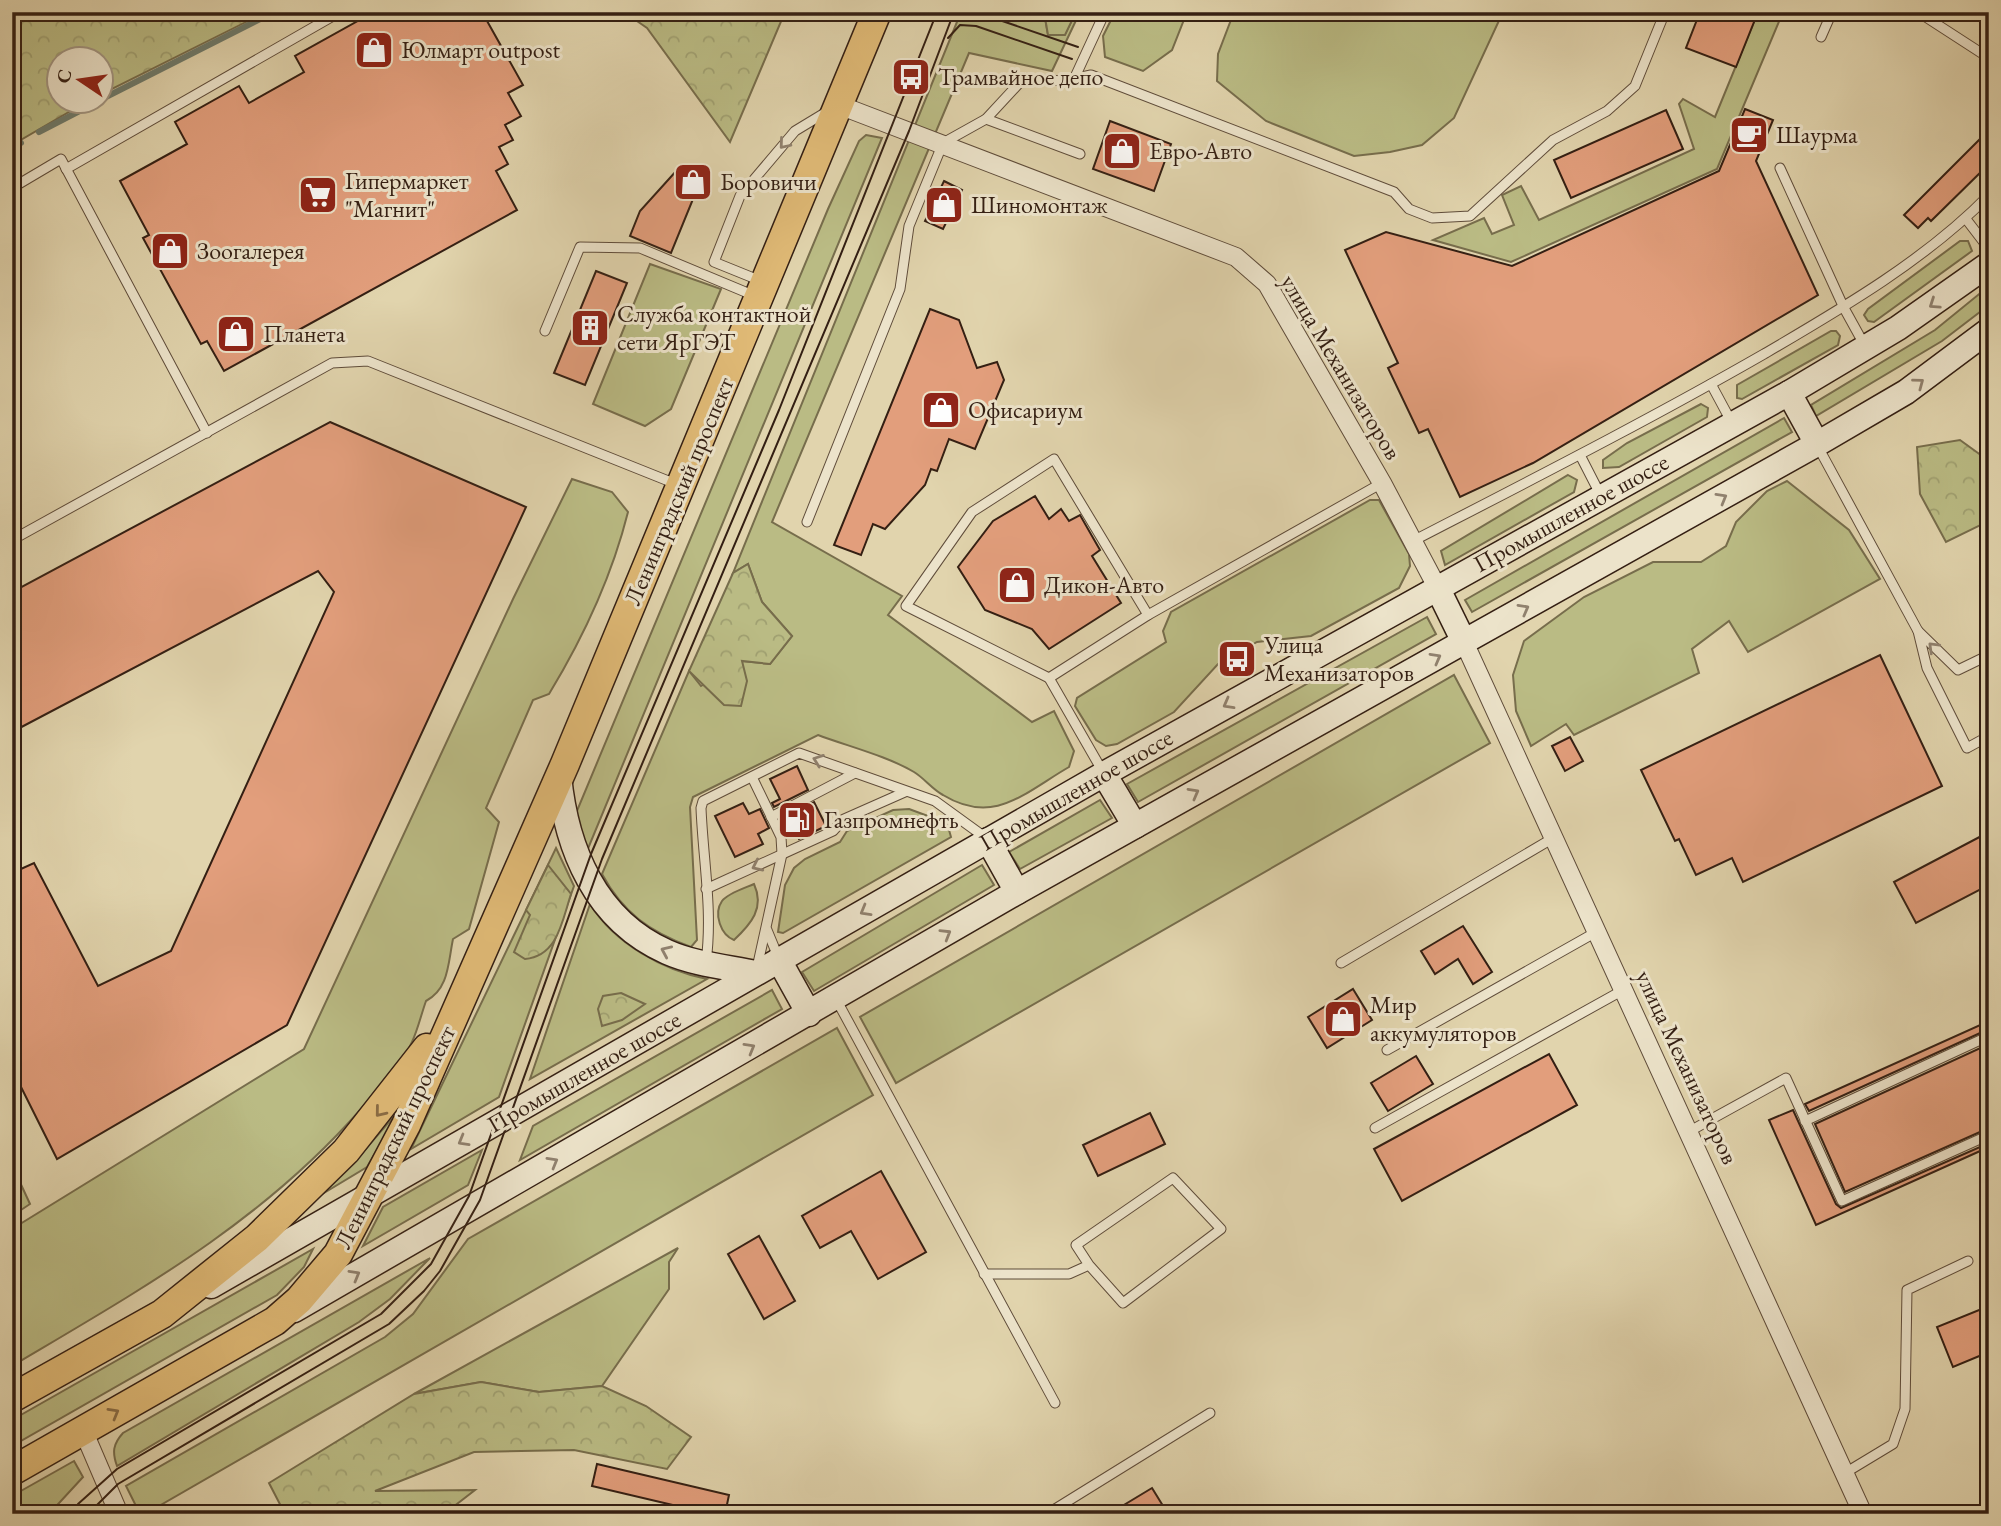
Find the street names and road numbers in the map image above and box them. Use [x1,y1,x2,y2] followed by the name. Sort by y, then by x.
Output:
[1274,268,1409,465] street label: улица Механизаторов
[616,372,741,609] street label: Ленинградский проспект
[1468,446,1674,579] street label: Промышленное шоссе
[973,721,1178,858] street label: Промышленное шоссе
[1629,965,1746,1169] street label: улица Механизаторов
[481,1003,686,1140] street label: Промышленное шоссе
[327,1020,462,1254] street label: Ленинградский проспект

